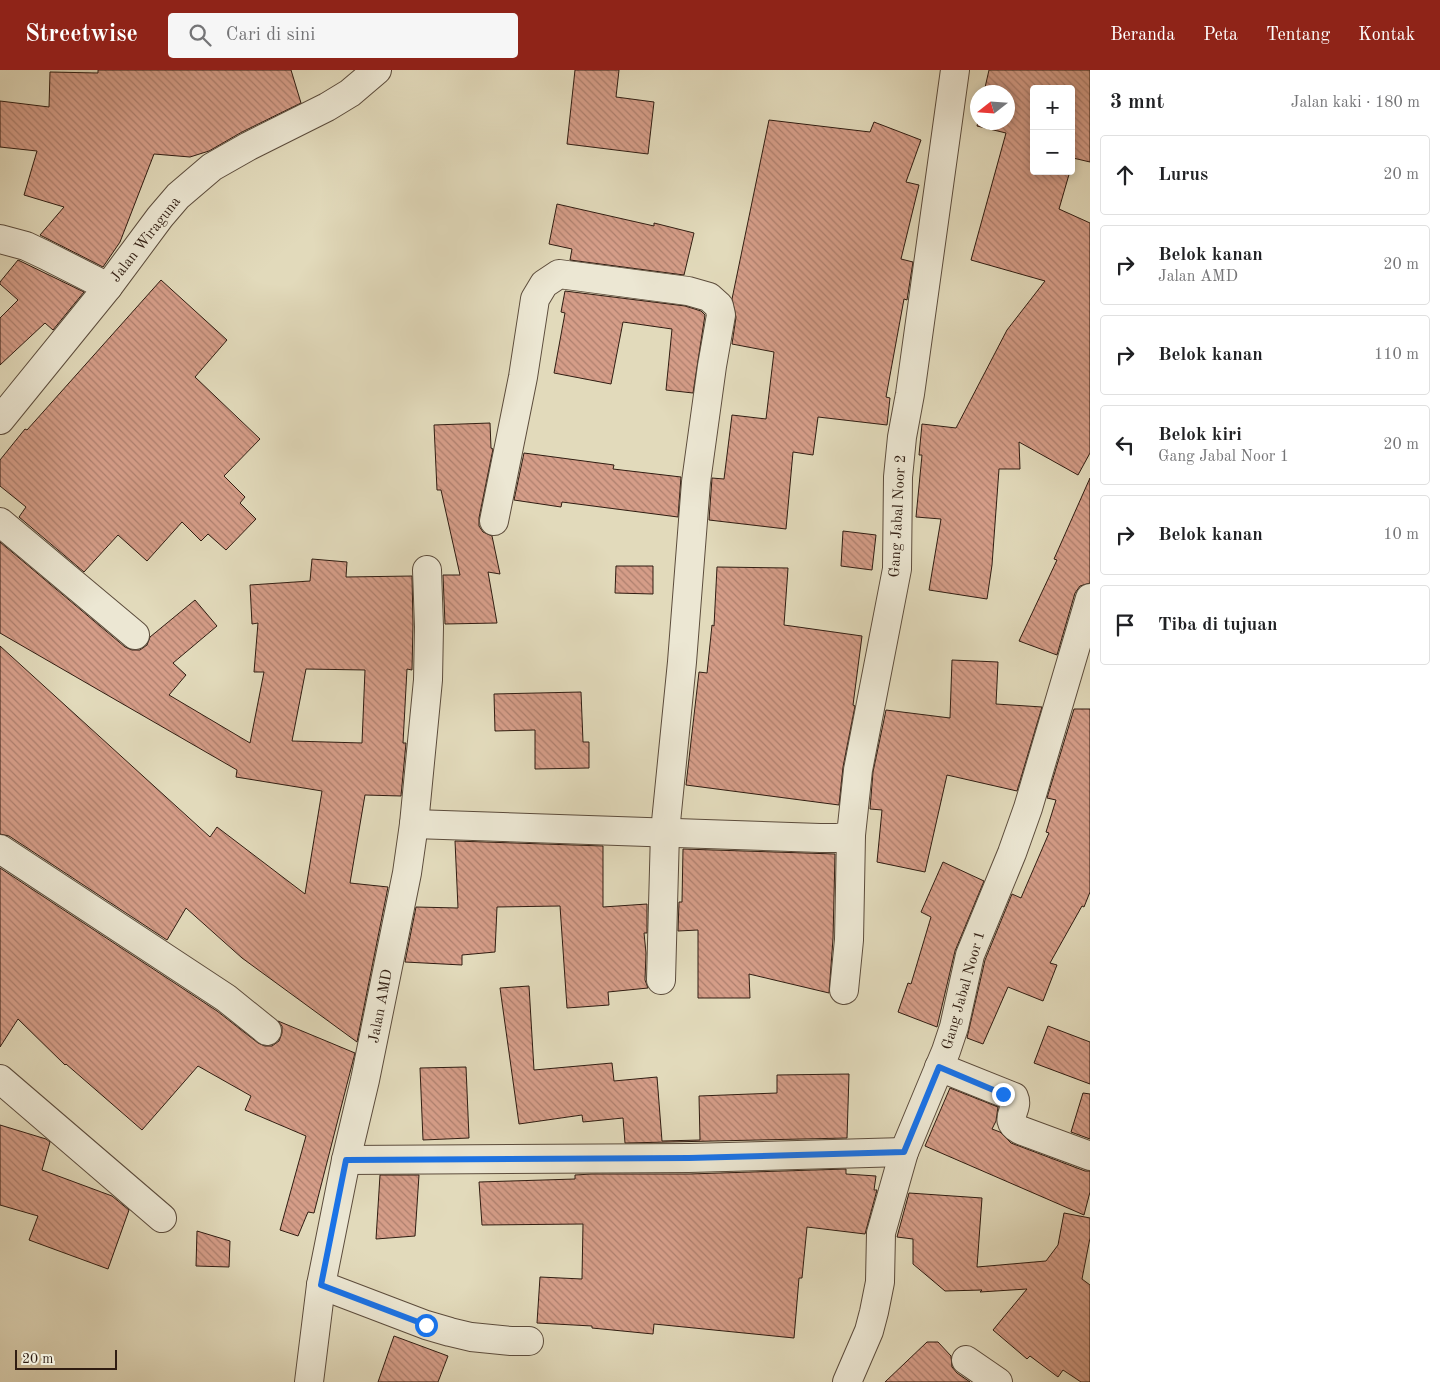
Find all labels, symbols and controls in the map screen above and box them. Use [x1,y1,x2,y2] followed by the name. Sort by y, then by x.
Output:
[168,13,518,58] search box
[186,21,214,49] icon: search
[25,23,138,47] text: Streetwise
[226,26,315,45] text: Cari di sini
[1110,26,1175,44] text: Beranda
[1203,26,1238,44] text: Peta
[1266,26,1330,44] text: Tentang
[1358,26,1415,44] text: Kontak
[970,85,1015,130] north arrow
[1030,85,1075,175] map controls
[1030,85,1075,130] button: +
[1110,92,1164,113] text: 3 mnt
[1291,95,1420,111] text: Jalan kaki · 180 m
[1030,130,1075,175] button: −
[1111,161,1139,189] icon: ahead
[1158,166,1208,185] text: Lurus
[1383,167,1419,183] text: 20 m
[108,194,184,285] street label: Jalan Wiraguna
[1158,246,1263,265] text: Belok kanan
[1111,251,1139,279] icon: right
[1383,257,1419,273] text: 20 m
[1158,269,1238,285] text: Jalan AMD
[1111,341,1139,369] icon: right
[1158,346,1263,365] text: Belok kanan
[1374,347,1419,363] text: 110 m
[1158,426,1242,445] text: Belok kiri
[1111,431,1139,459] icon: left
[1383,437,1419,453] text: 20 m
[1158,449,1289,465] text: Gang Jabal Noor 1
[888,454,909,578] street label: Gang Jabal Noor 2
[1111,521,1139,549] icon: right
[1158,526,1263,545] text: Belok kanan
[1383,527,1419,543] text: 10 m
[1111,611,1139,639] icon: arrive
[1158,616,1278,635] text: Tiba di tujuan
[940,929,989,1052] street label: Gang Jabal Noor 1
[367,968,396,1045] street label: Jalan AMD
[992,1083,1015,1106] route end
[415,1314,438,1337] route start
[15,1347,118,1370] scale bar
[22,1352,53,1366] text: 20 m

